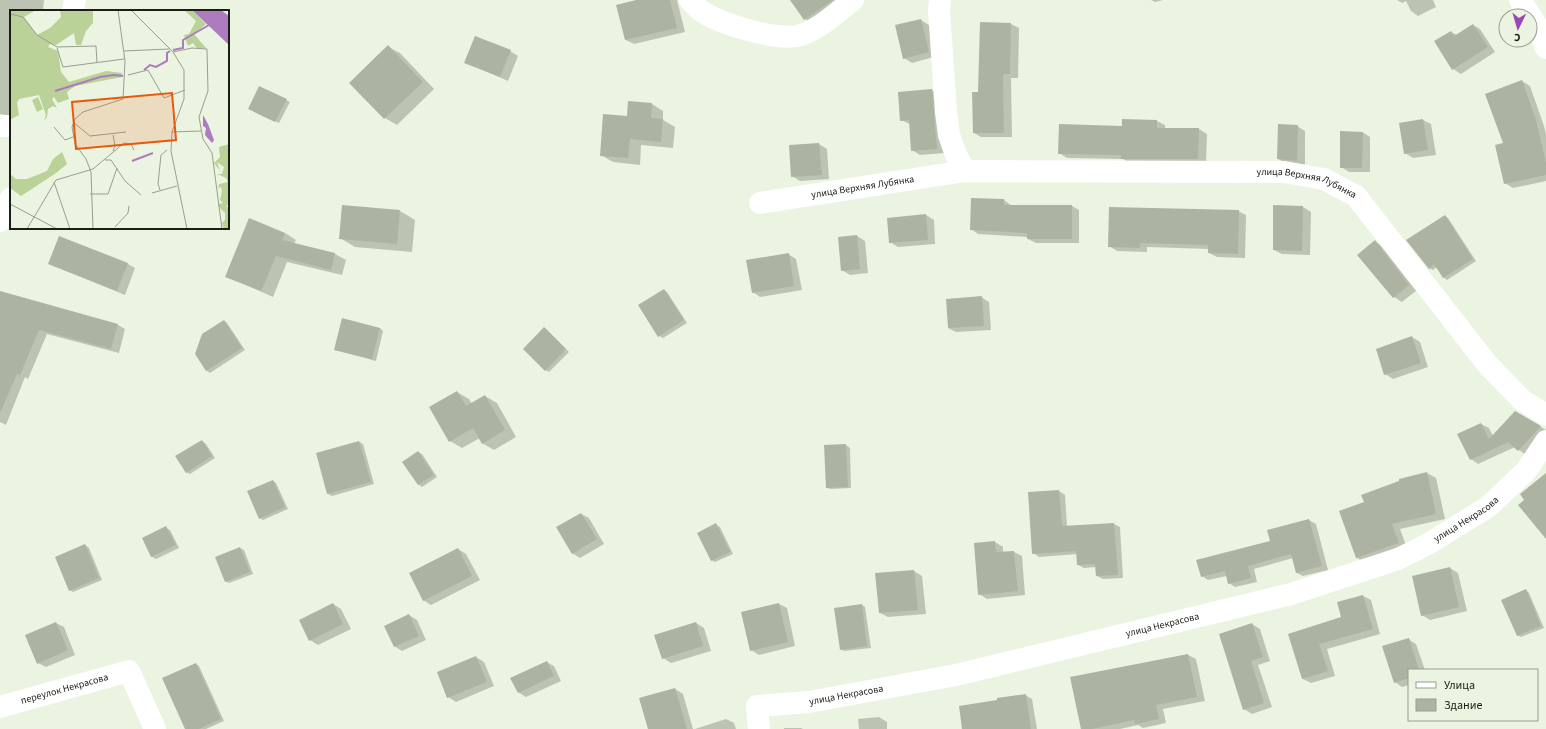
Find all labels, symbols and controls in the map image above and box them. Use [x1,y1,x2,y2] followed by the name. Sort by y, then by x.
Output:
[1498,8,1538,48] north arrow
[10,10,229,229] inset map
[1513,30,1521,45] text: С
[1257,165,1359,202] street label: улица Верхняя Лубянка
[810,172,915,202] street label: улица Верхняя Лубянка
[1431,493,1502,546] street label: улица Некрасова
[1124,609,1200,641] street label: улица Некрасова
[1408,669,1538,721] legend
[19,670,110,708] street label: переулок Некрасова
[1444,677,1475,694] text: Улица
[808,682,884,709] street label: улица Некрасова
[1444,697,1483,714] text: Здание

